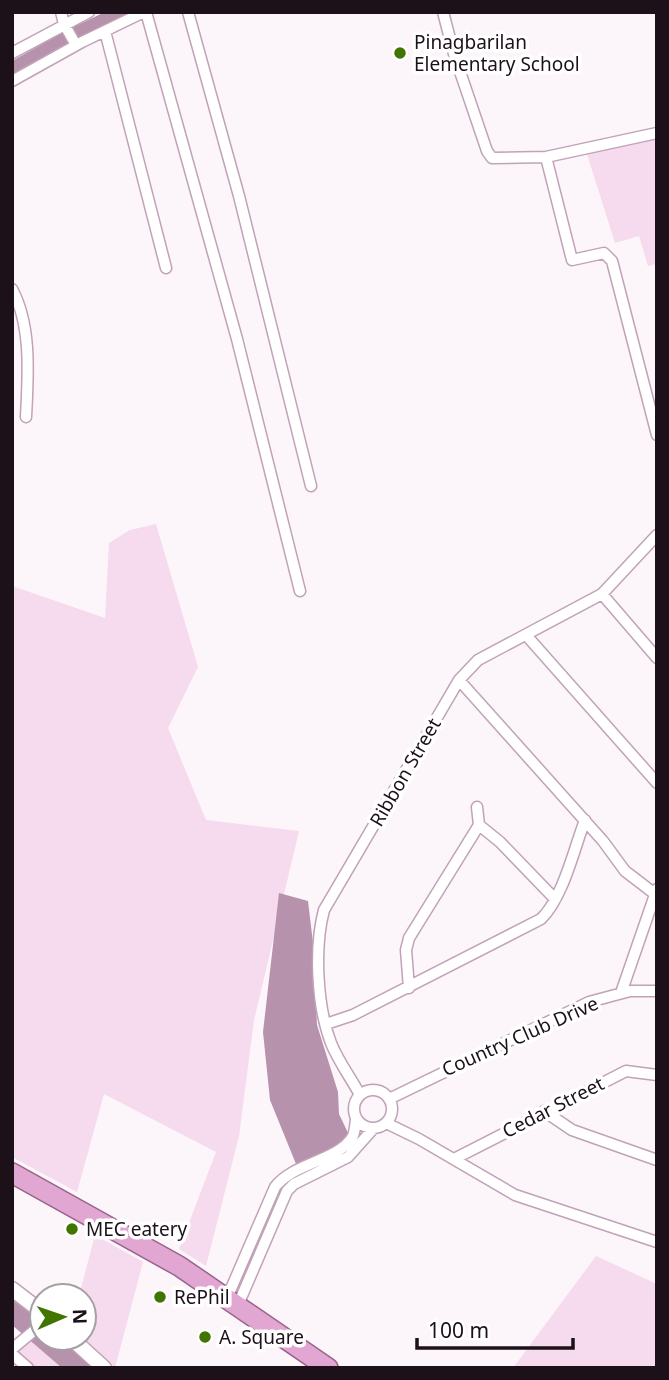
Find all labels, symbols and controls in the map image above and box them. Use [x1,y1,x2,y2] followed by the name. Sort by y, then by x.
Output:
[414,29,580,77] place label: Pinagbarilan Elementary School
[392,45,408,61] marker: Pinagbarilan Elementary School
[363,713,447,831] street label: Ribbon Street
[438,990,602,1082] street label: Country Club Drive
[498,1070,608,1144] street label: Cedar Street
[86,1216,188,1242] place label: MEC eatery
[64,1221,80,1237] marker: MEC eatery
[28,1282,98,1352] north arrow
[174,1284,230,1310] place label: RePhil
[152,1289,168,1305] marker: RePhil
[417,1306,573,1350] scale bar
[67,1308,93,1325] text: N
[428,1316,489,1344] text: 100 m
[219,1324,304,1350] place label: A. Square
[197,1329,213,1345] marker: A. Square

